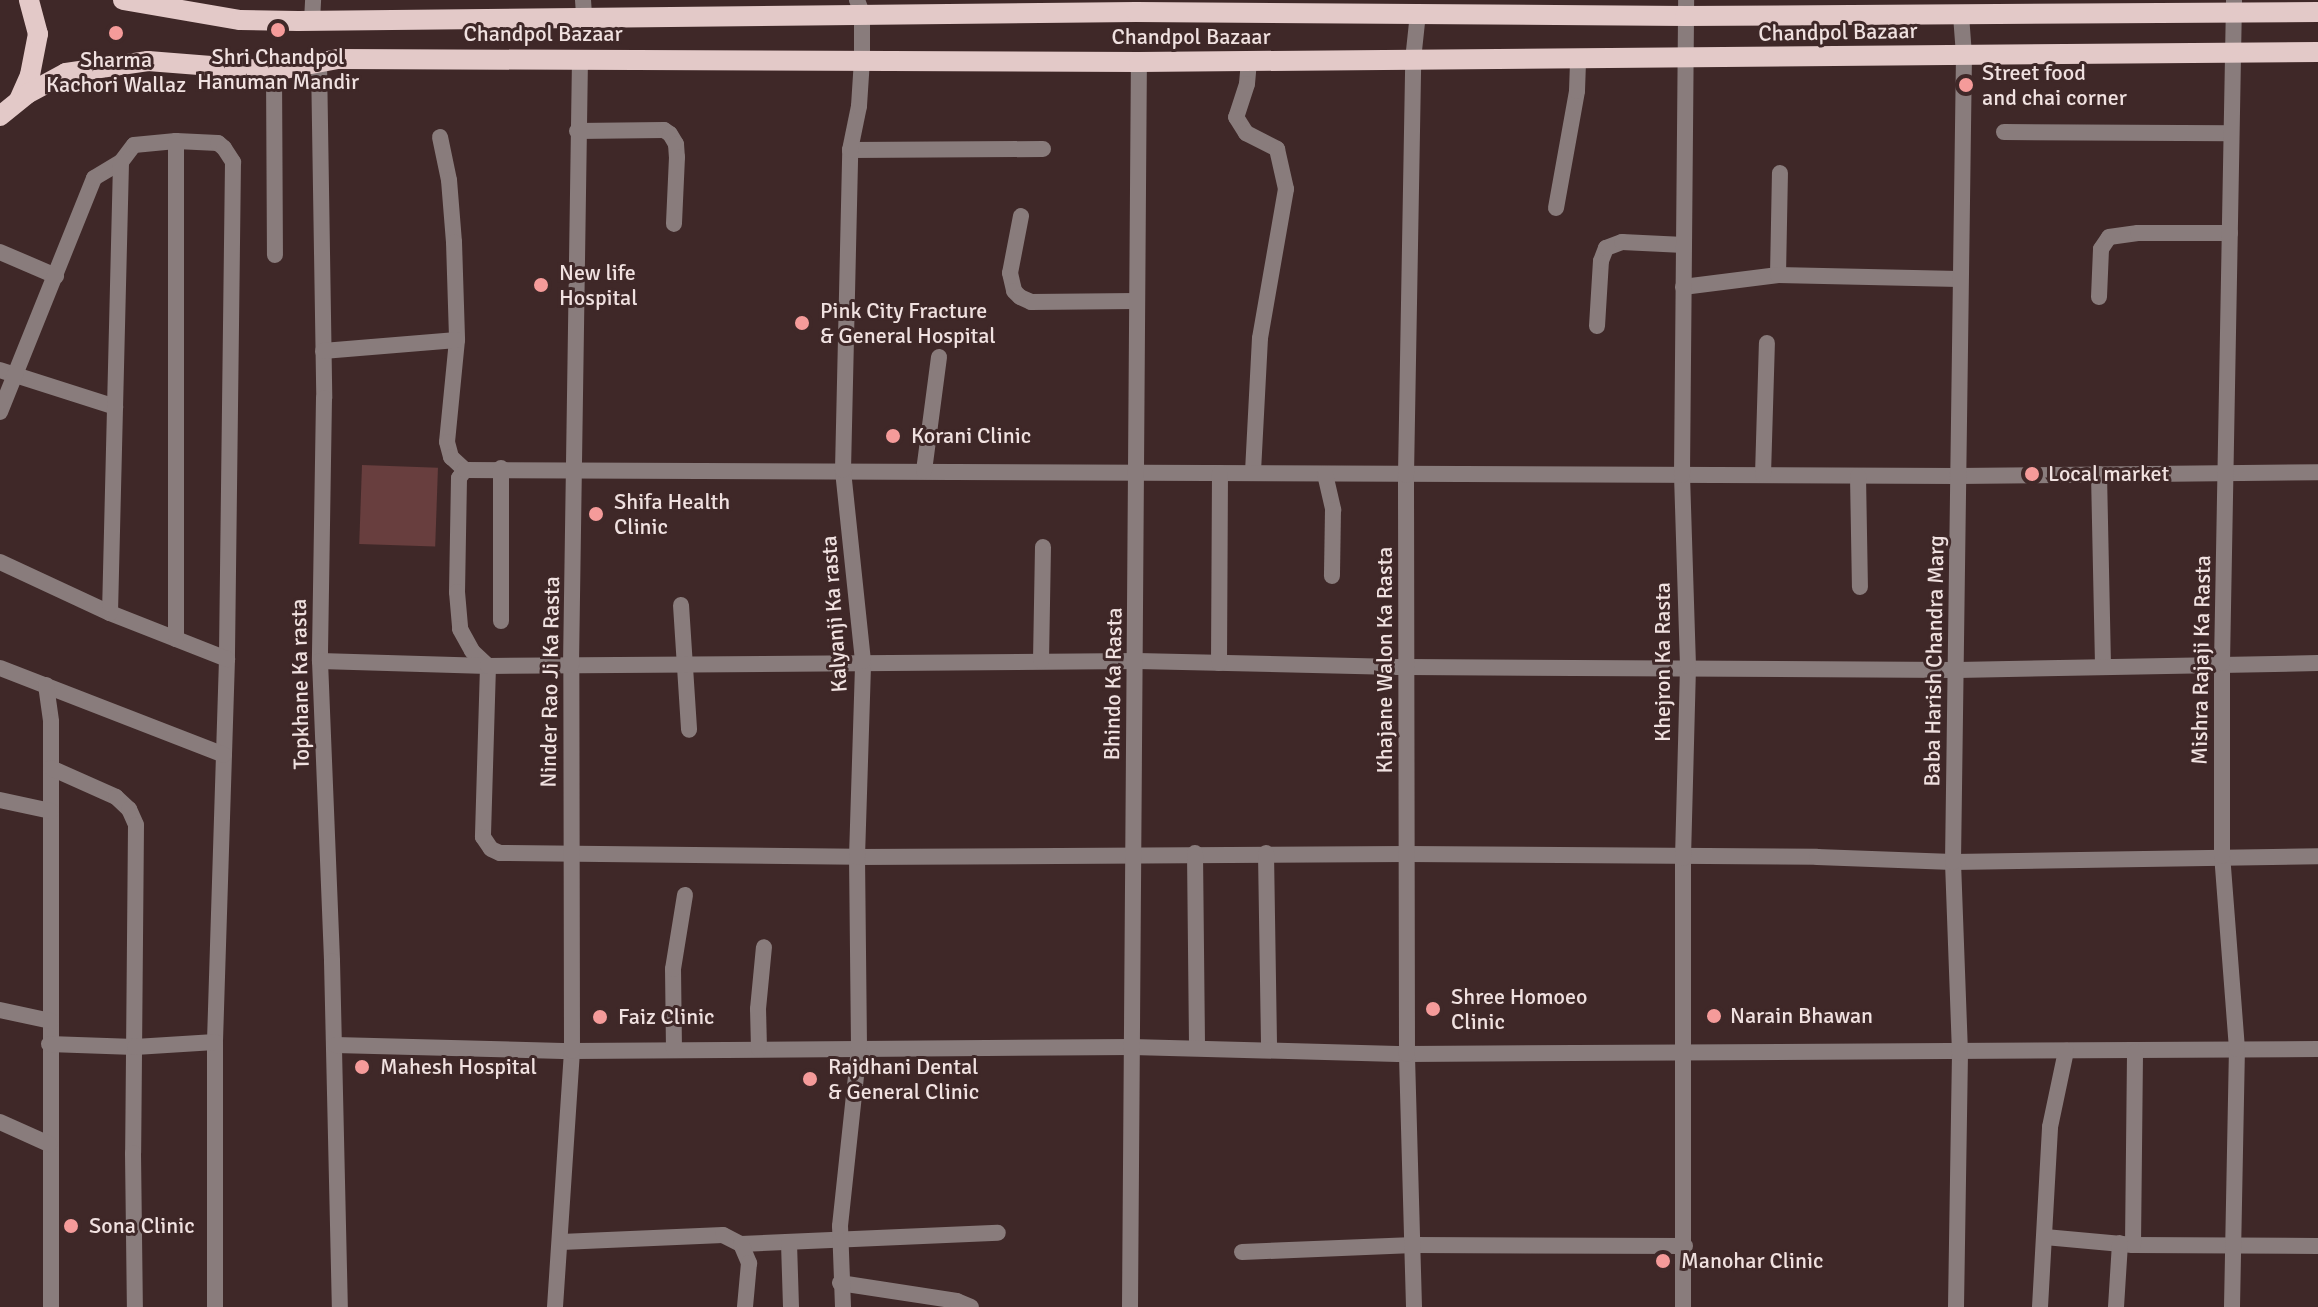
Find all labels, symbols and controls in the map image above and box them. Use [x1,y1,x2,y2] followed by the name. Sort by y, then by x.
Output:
[1758,17,1918,47] street label: Chandpol Bazaar
[269,21,287,39] marker: Shri Chandpol Hanuman Mandir
[463,21,623,47] street label: Chandpol Bazaar
[107,24,125,42] marker: Sharma Kachori Wallaz
[1111,24,1271,50] street label: Chandpol Bazaar
[197,43,359,94] place label: Shri Chandpol Hanuman Mandir
[46,46,186,98] place label: Sharma Kachori Wallaz
[1982,59,2127,110] place label: Street food and chai corner
[1957,76,1975,94] marker: Street food and chai corner
[559,259,638,310] place label: New life Hospital
[530,274,552,296] marker: New life Hospital
[820,297,996,348] place label: Pink City Fracture & General Hospital
[791,312,813,334] marker: Pink City Fracture & General Hospital
[911,423,1031,449] place label: Korani Clinic
[882,425,904,447] marker: Korani Clinic
[2048,461,2169,487] place label: Local market
[2023,465,2041,483] marker: Local market
[614,488,730,540] place label: Shifa Health Clinic
[585,503,607,525] marker: Shifa Health Clinic
[815,535,853,693] street label: Kalyanji Ka rasta
[1919,535,1949,787] street label: Baba Harish Chandra Marg
[1372,547,1398,773] street label: Khajane Walon Ka Rasta
[2186,555,2216,765] street label: Mishra Rajaji Ka Rasta
[535,576,565,788] street label: Ninder Rao Ji Ka Rasta
[1650,582,1676,742] street label: Khejron Ka Rasta
[285,598,315,770] street label: Topkhane Ka rasta
[1098,607,1128,761] street label: Bhindo Ka Rasta
[1451,983,1587,1034] place label: Shree Homoeo Clinic
[1422,998,1444,1020] marker: Shree Homoeo Clinic
[1730,1003,1873,1029] place label: Narain Bhawan
[618,1004,714,1030] place label: Faiz Clinic
[589,1006,611,1028] marker: Faiz Clinic
[1705,1007,1723,1025] marker: Narain Bhawan
[828,1053,979,1104] place label: Rajdhani Dental & General Clinic
[380,1054,537,1080] place label: Mahesh Hospital
[351,1056,373,1078] marker: Mahesh Hospital
[799,1068,821,1090] marker: Rajdhani Dental & General Clinic
[89,1213,195,1239] place label: Sona Clinic
[60,1215,82,1237] marker: Sona Clinic
[1681,1248,1823,1274] place label: Manohar Clinic
[1652,1250,1674,1272] marker: Manohar Clinic

